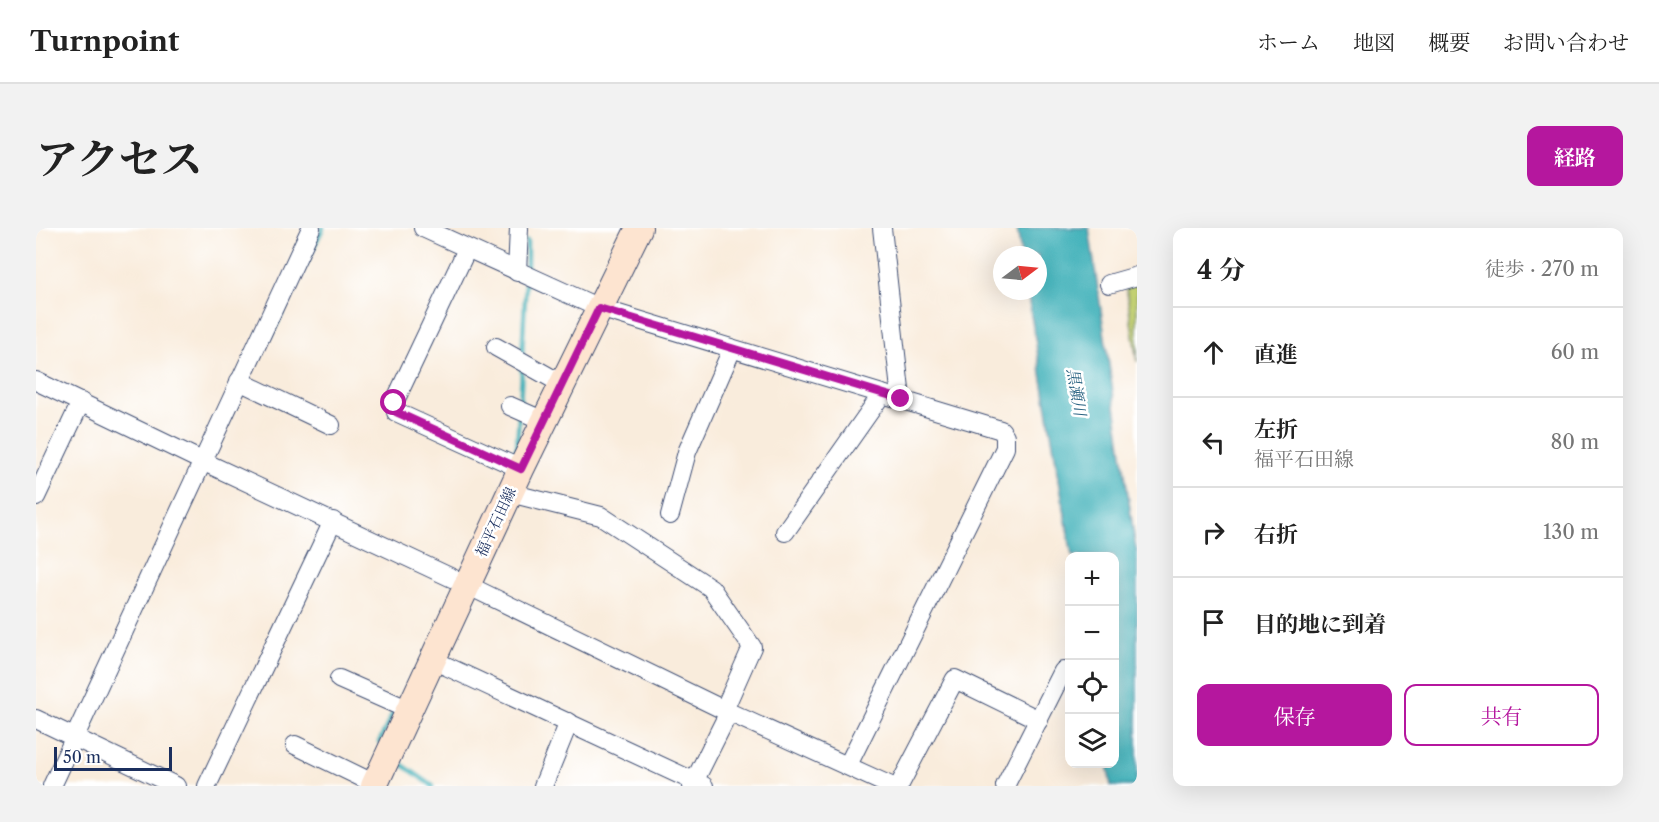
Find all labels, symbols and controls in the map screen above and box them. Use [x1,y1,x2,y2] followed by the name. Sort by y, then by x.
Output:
[30,24,179,58] text: Turnpoint
[1257,30,1320,55] text: ホーム
[1353,30,1395,55] text: 地図
[1428,30,1470,55] text: 概要
[1503,30,1629,55] text: お問い合わせ
[1527,126,1623,186] button: 経路
[36,133,203,185] text: アクセス
[993,246,1047,300] north arrow
[1197,254,1245,286] text: 4 分
[1485,257,1599,281] text: 徒歩 · 270 m
[1197,336,1230,369] icon: ahead
[1551,340,1599,364] text: 60 m
[1254,341,1298,368] text: 直進
[1063,367,1091,419] water label: 黒瀬川
[887,385,913,411] route end
[380,389,406,415] route start
[1254,416,1298,443] text: 左折
[1197,426,1230,459] icon: left
[1551,430,1599,454] text: 80 m
[1254,447,1354,471] text: 福平石田線
[471,484,520,560] street label: 福平石田線
[1197,516,1230,549] icon: right
[1543,520,1599,544] text: 130 m
[1254,521,1298,548] text: 右折
[1065,552,1119,768] map controls
[1065,552,1119,606] button: +
[1065,606,1119,660] button: −
[1197,606,1230,639] icon: arrive
[1254,611,1386,638] text: 目的地に到着
[1065,660,1119,714] button: locate
[1197,684,1392,746] button: 保存
[1404,684,1599,746] button: 共有
[1065,714,1119,768] button: layers
[54,744,172,772] scale bar
[63,747,101,767] text: 50 m

